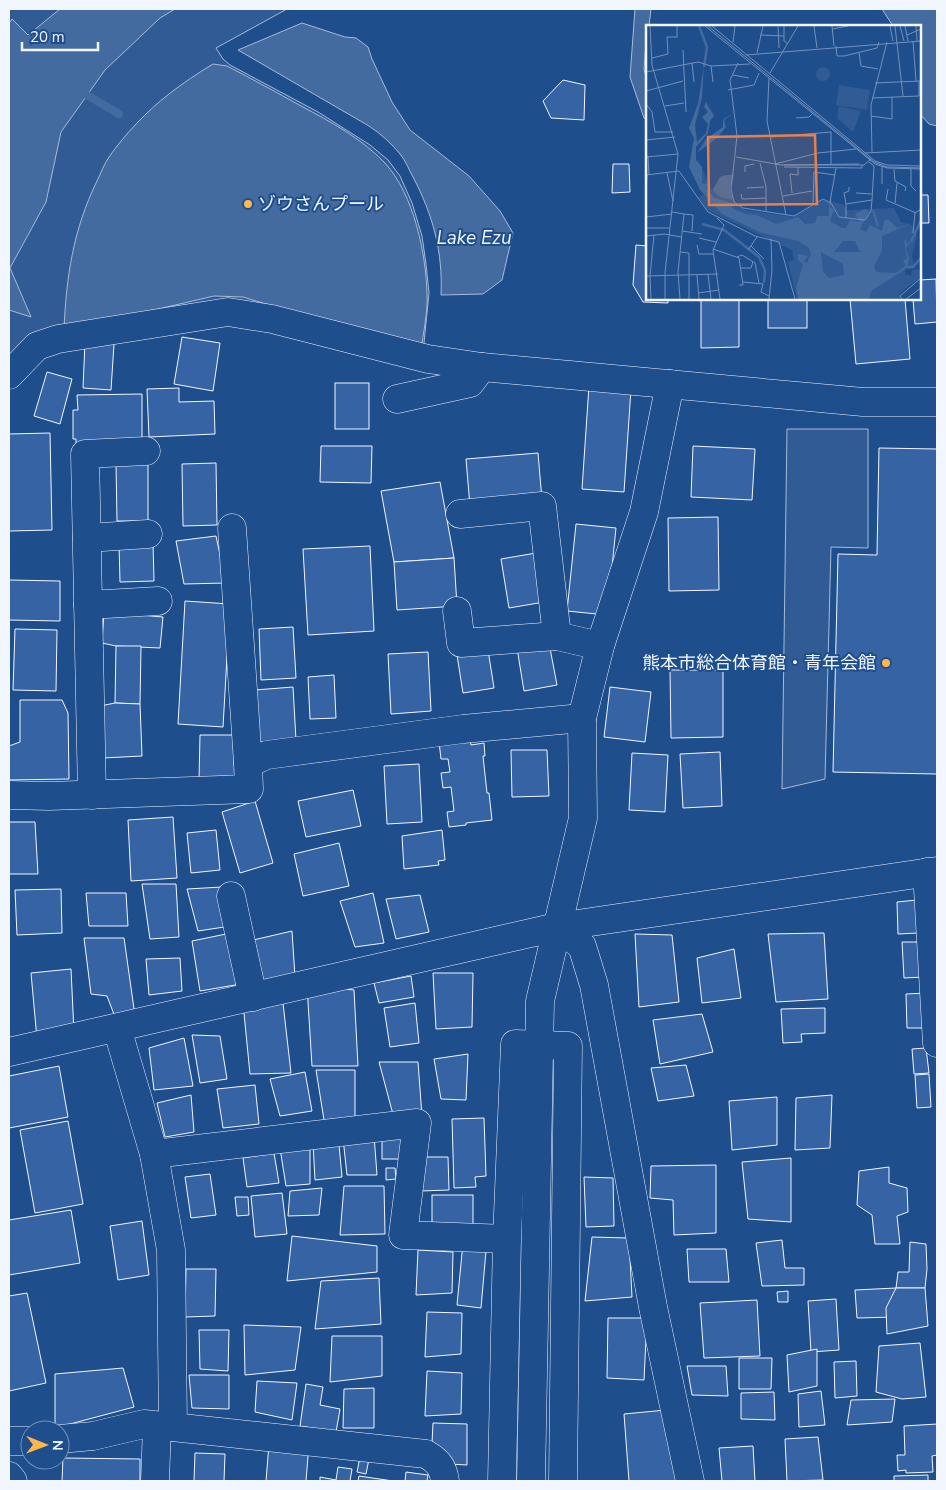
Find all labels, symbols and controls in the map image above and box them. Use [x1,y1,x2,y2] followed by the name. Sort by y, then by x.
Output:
[22,20,99,52] scale bar
[646,25,921,300] inset map
[30,27,65,47] text: 20 m
[258,192,384,216] place label: ゾウさんプール
[242,198,254,210] marker: ゾウさんプール
[436,225,512,251] water label: Lake Ezu
[642,651,876,675] place label: 熊本市総合体育館・青年会館
[880,657,892,669] marker: 熊本市総合体育館・青年会館
[20,1420,70,1470] north arrow
[48,1440,67,1451] text: N

